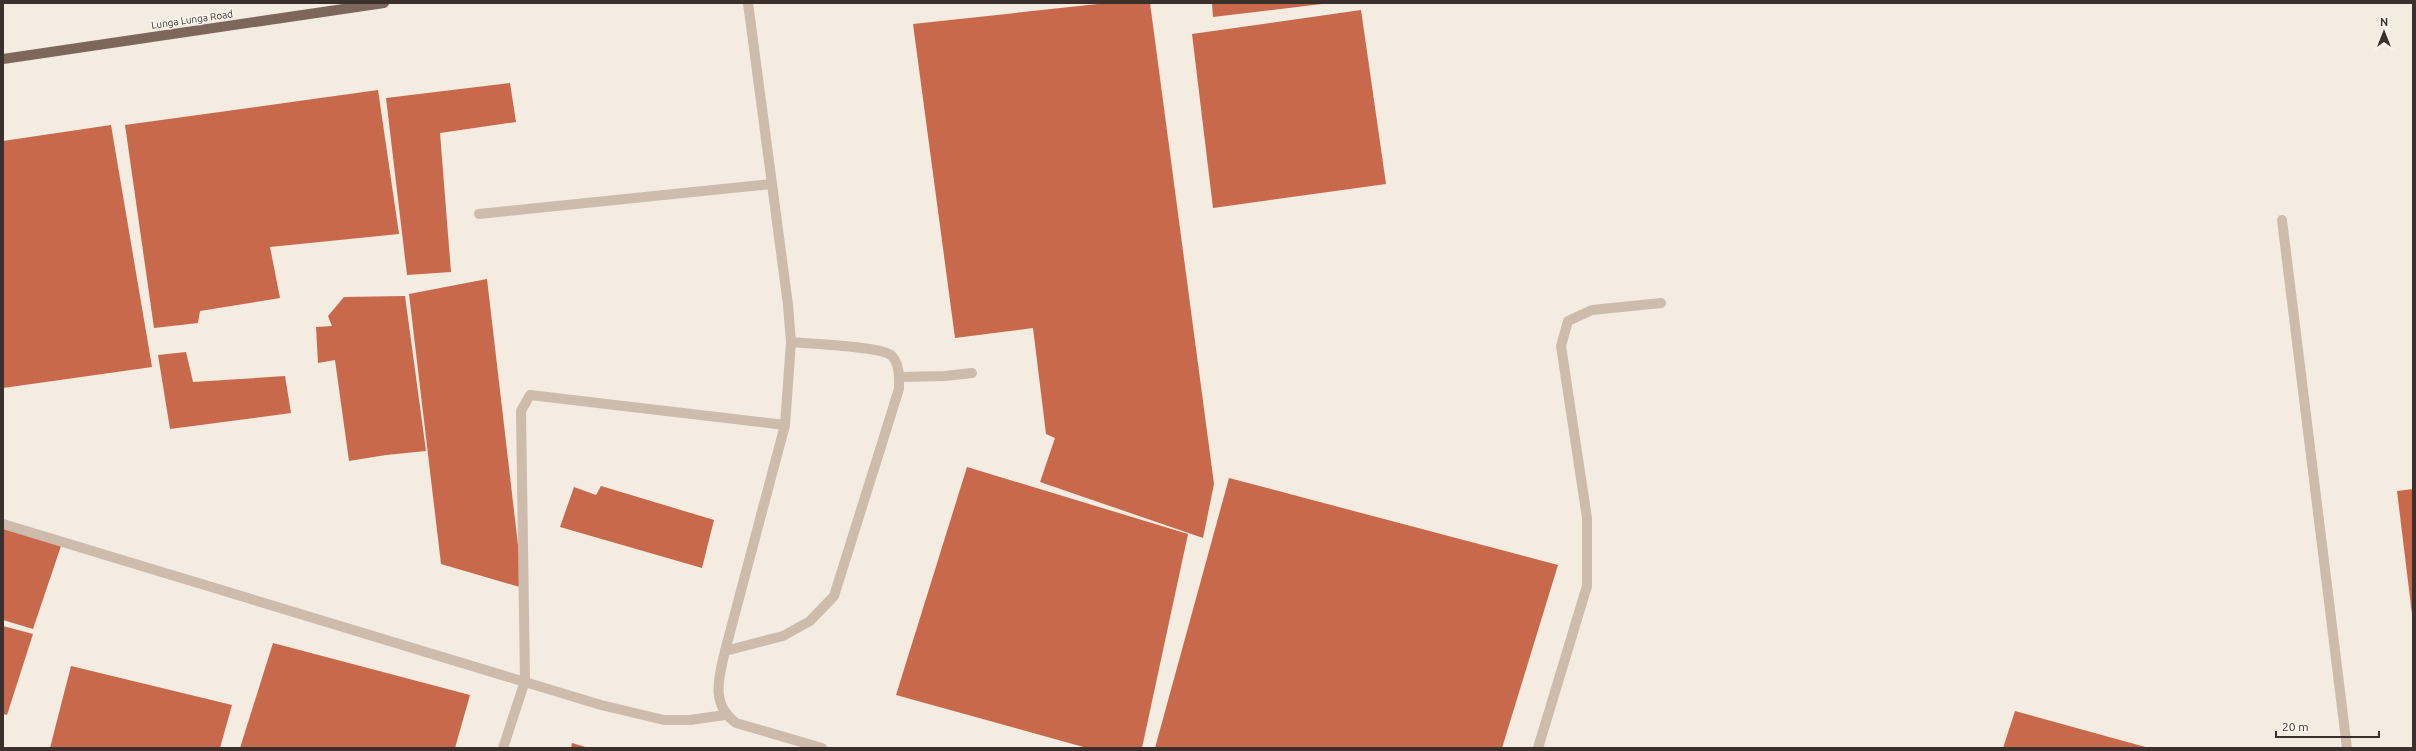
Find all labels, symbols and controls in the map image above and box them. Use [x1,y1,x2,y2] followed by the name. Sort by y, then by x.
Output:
[150,8,234,31] street label: Lunga Lunga Road
[2364,12,2404,52] north arrow
[2380,16,2388,28] text: N
[2276,713,2379,739] scale bar
[2282,720,2309,733] text: 20 m

